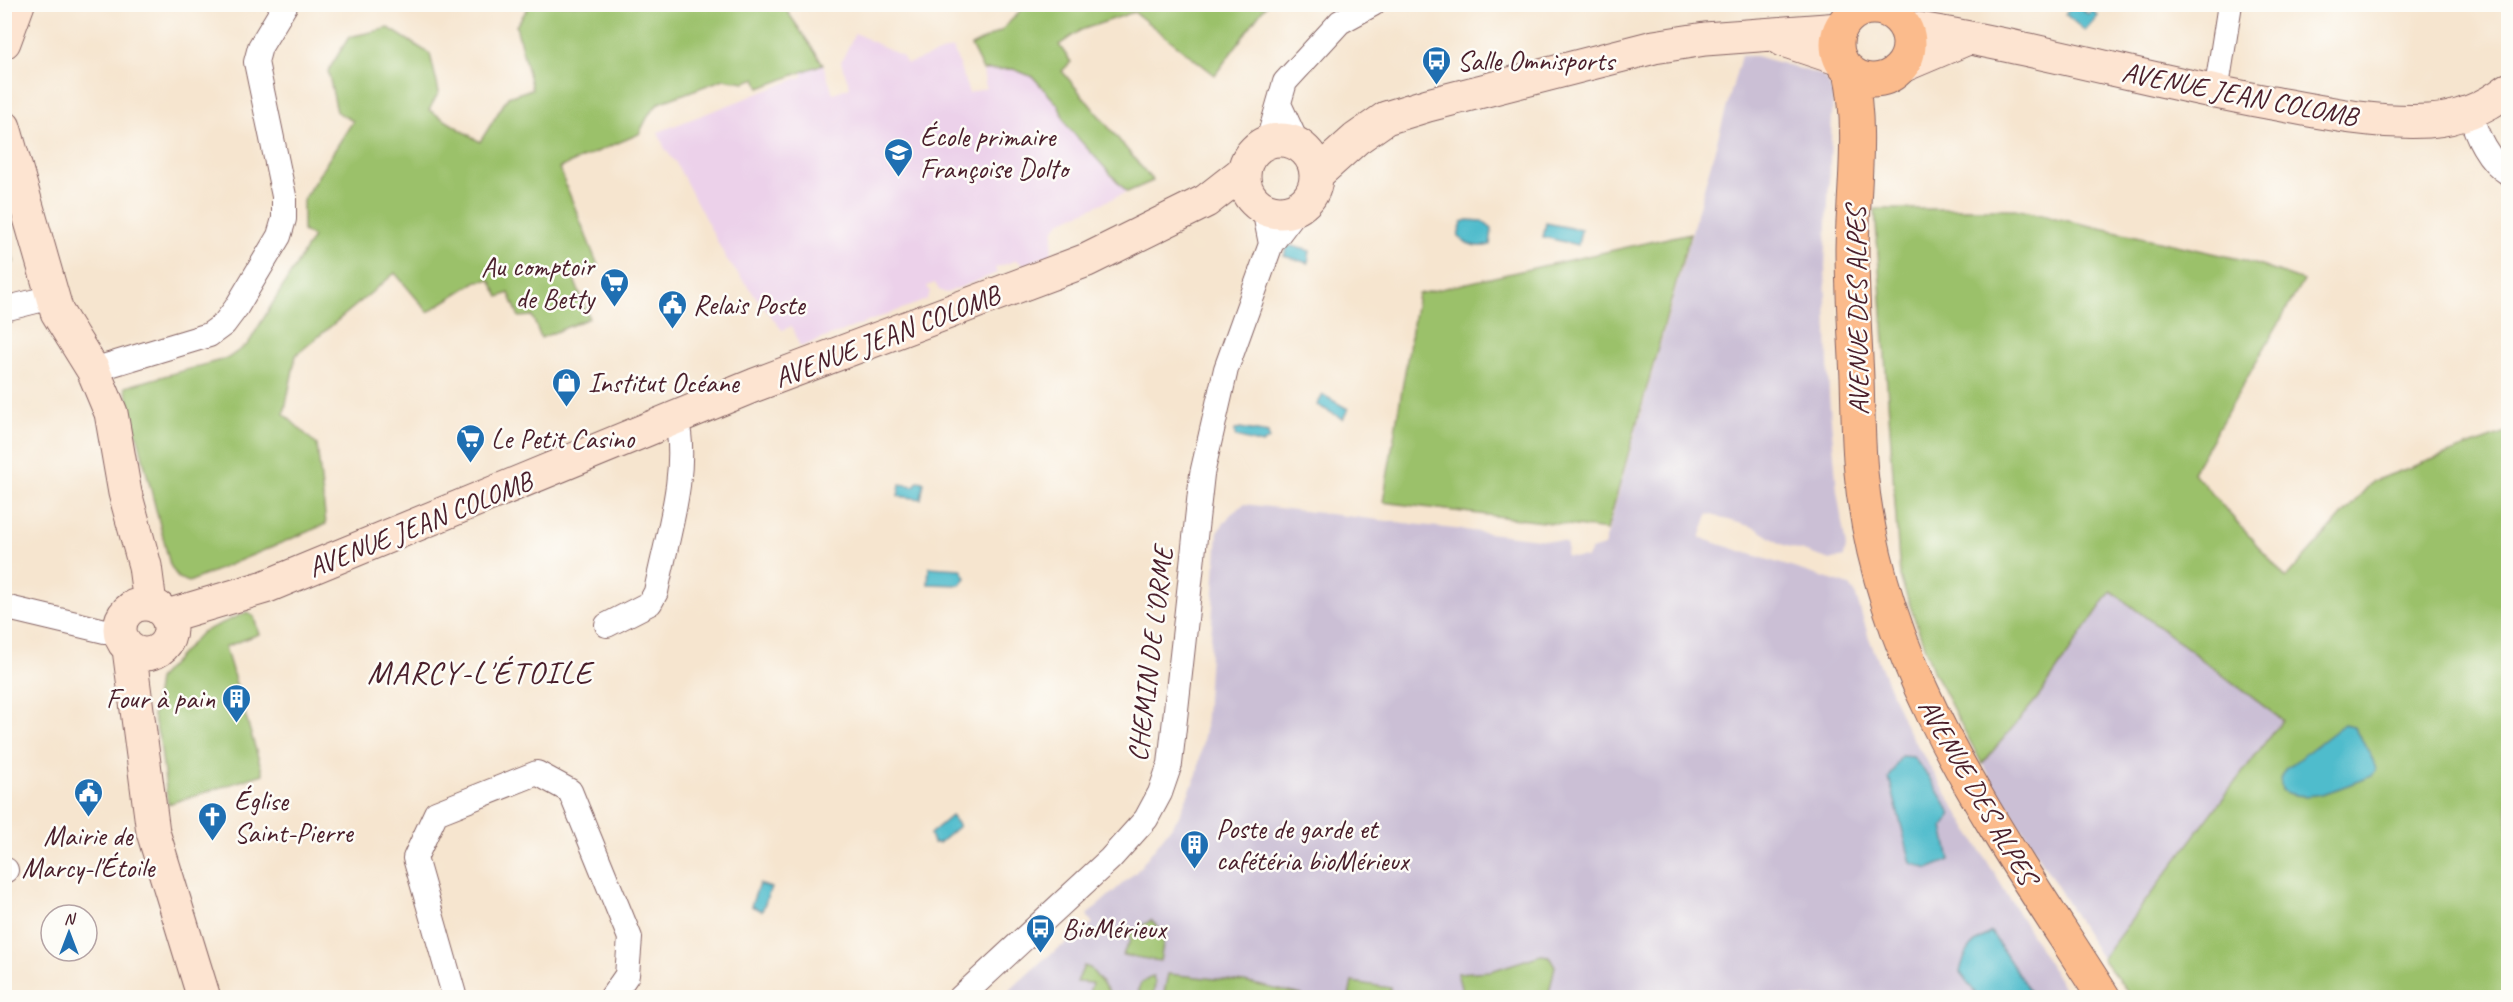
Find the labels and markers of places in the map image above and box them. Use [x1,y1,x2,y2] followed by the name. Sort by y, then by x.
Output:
[1457,43,1617,78] place label: Salle Omnisports
[1420,44,1452,86] bus stop icon: Salle Omnisports
[920,119,1071,186] place label: École primaire Françoise Dolto
[883,136,915,178] school or university icon: École primaire Françoise Dolto
[481,249,596,316] place label: Au comptoir de Betty
[599,266,631,308] supermarket icon: Au comptoir de Betty
[693,287,807,322] place label: Relais Poste
[656,288,688,330] public building icon: Relais Poste
[588,365,741,400] place label: Institut Océane
[551,366,583,408] shop icon: Institut Océane
[491,421,636,456] place label: Le Petit Casino
[454,422,486,464] supermarket icon: Le Petit Casino
[106,681,215,716] place label: Four à pain
[220,682,252,724] building icon: Four à pain
[72,776,104,818] public building icon: Mairie de Marcy-l'Étoile
[234,783,355,850] place label: Église Saint-Pierre
[197,800,229,842] church icon: Église Saint-Pierre
[1216,811,1411,878] place label: Poste de garde et cafétéria bioMérieux
[22,818,156,885] place label: Mairie de Marcy-l'Étoile
[1179,828,1211,870] building icon: Poste de garde et cafétéria bioMérieux
[1062,911,1168,946] place label: BioMérieux
[1025,912,1057,954] bus stop icon: BioMérieux

